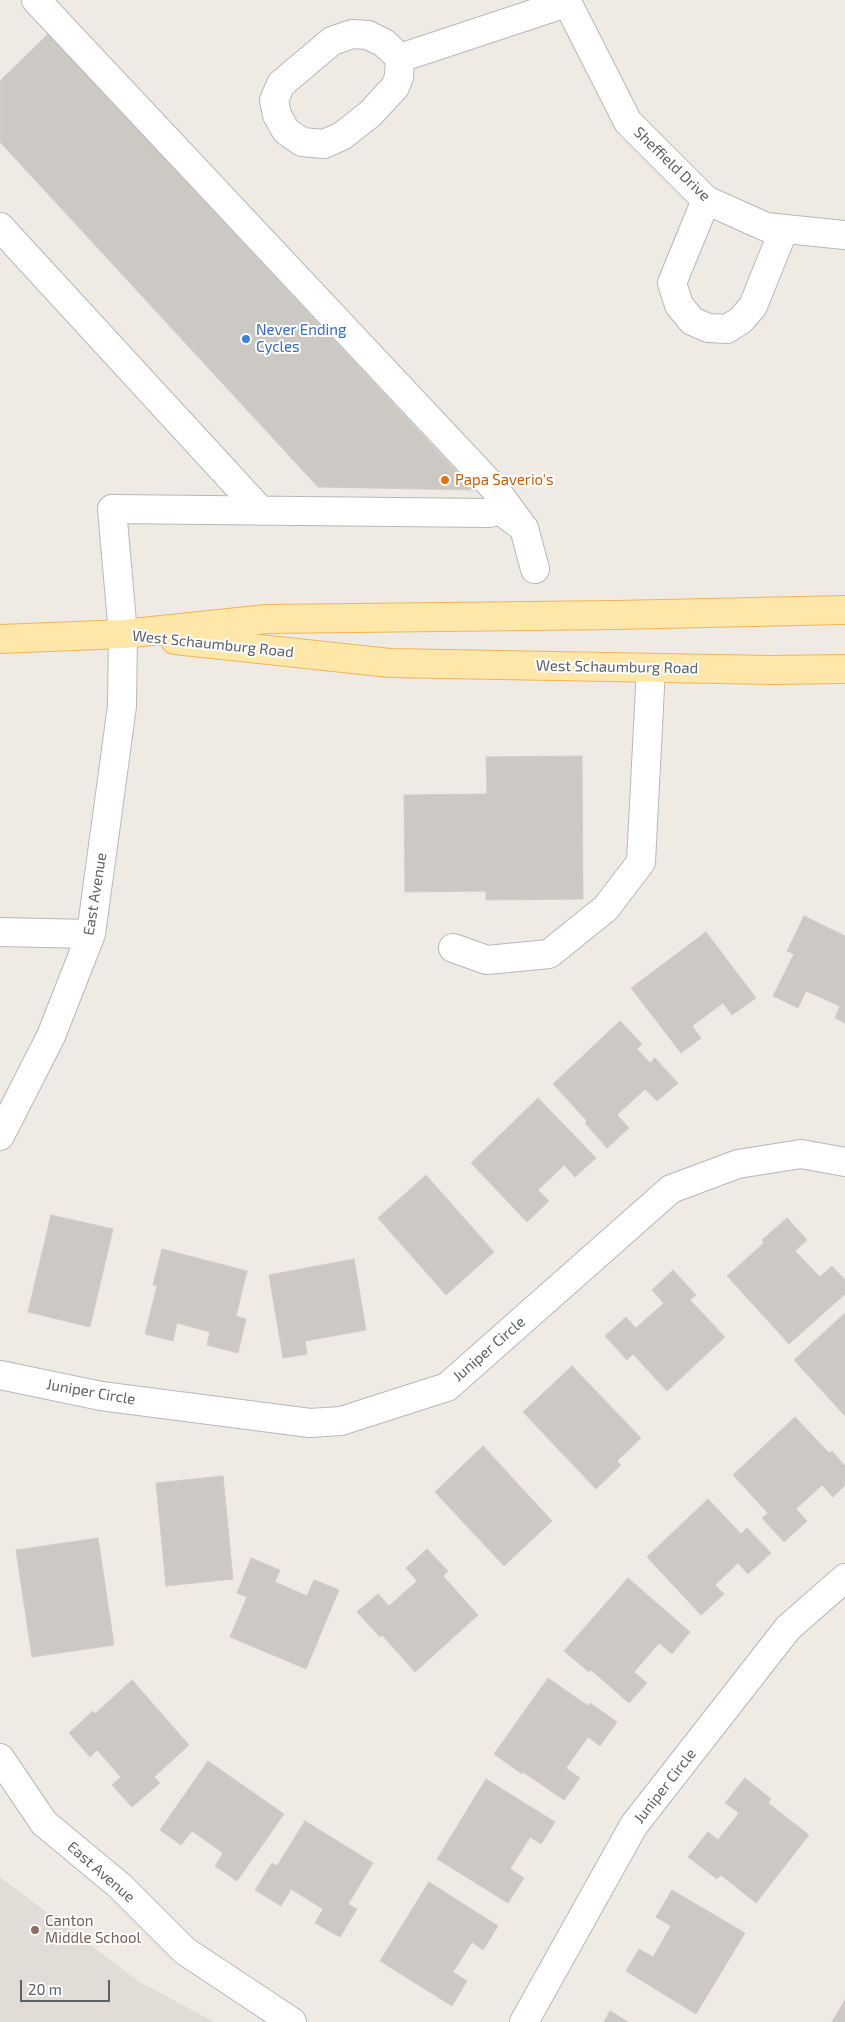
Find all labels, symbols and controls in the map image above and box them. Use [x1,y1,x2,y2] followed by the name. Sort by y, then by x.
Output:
[630,123,714,205] street label: Sheffield Drive
[256,321,346,356] place label: Never Ending Cycles
[240,333,252,345] marker: Never Ending Cycles
[455,471,554,489] place label: Papa Saverio's
[439,474,451,486] marker: Papa Saverio's
[131,627,295,661] street label: West Schaumburg Road
[536,657,698,677] street label: West Schaumburg Road
[80,851,110,937] street label: East Avenue
[449,1313,529,1385] street label: Juniper Circle
[45,1375,137,1409] street label: Juniper Circle
[630,1745,700,1827] street label: Juniper Circle
[64,1838,138,1906] street label: East Avenue
[45,1912,141,1947] place label: Canton Middle School
[29,1924,41,1936] marker: Canton Middle School
[22,1970,112,2002] scale bar
[28,1980,62,1998] text: 20 m

